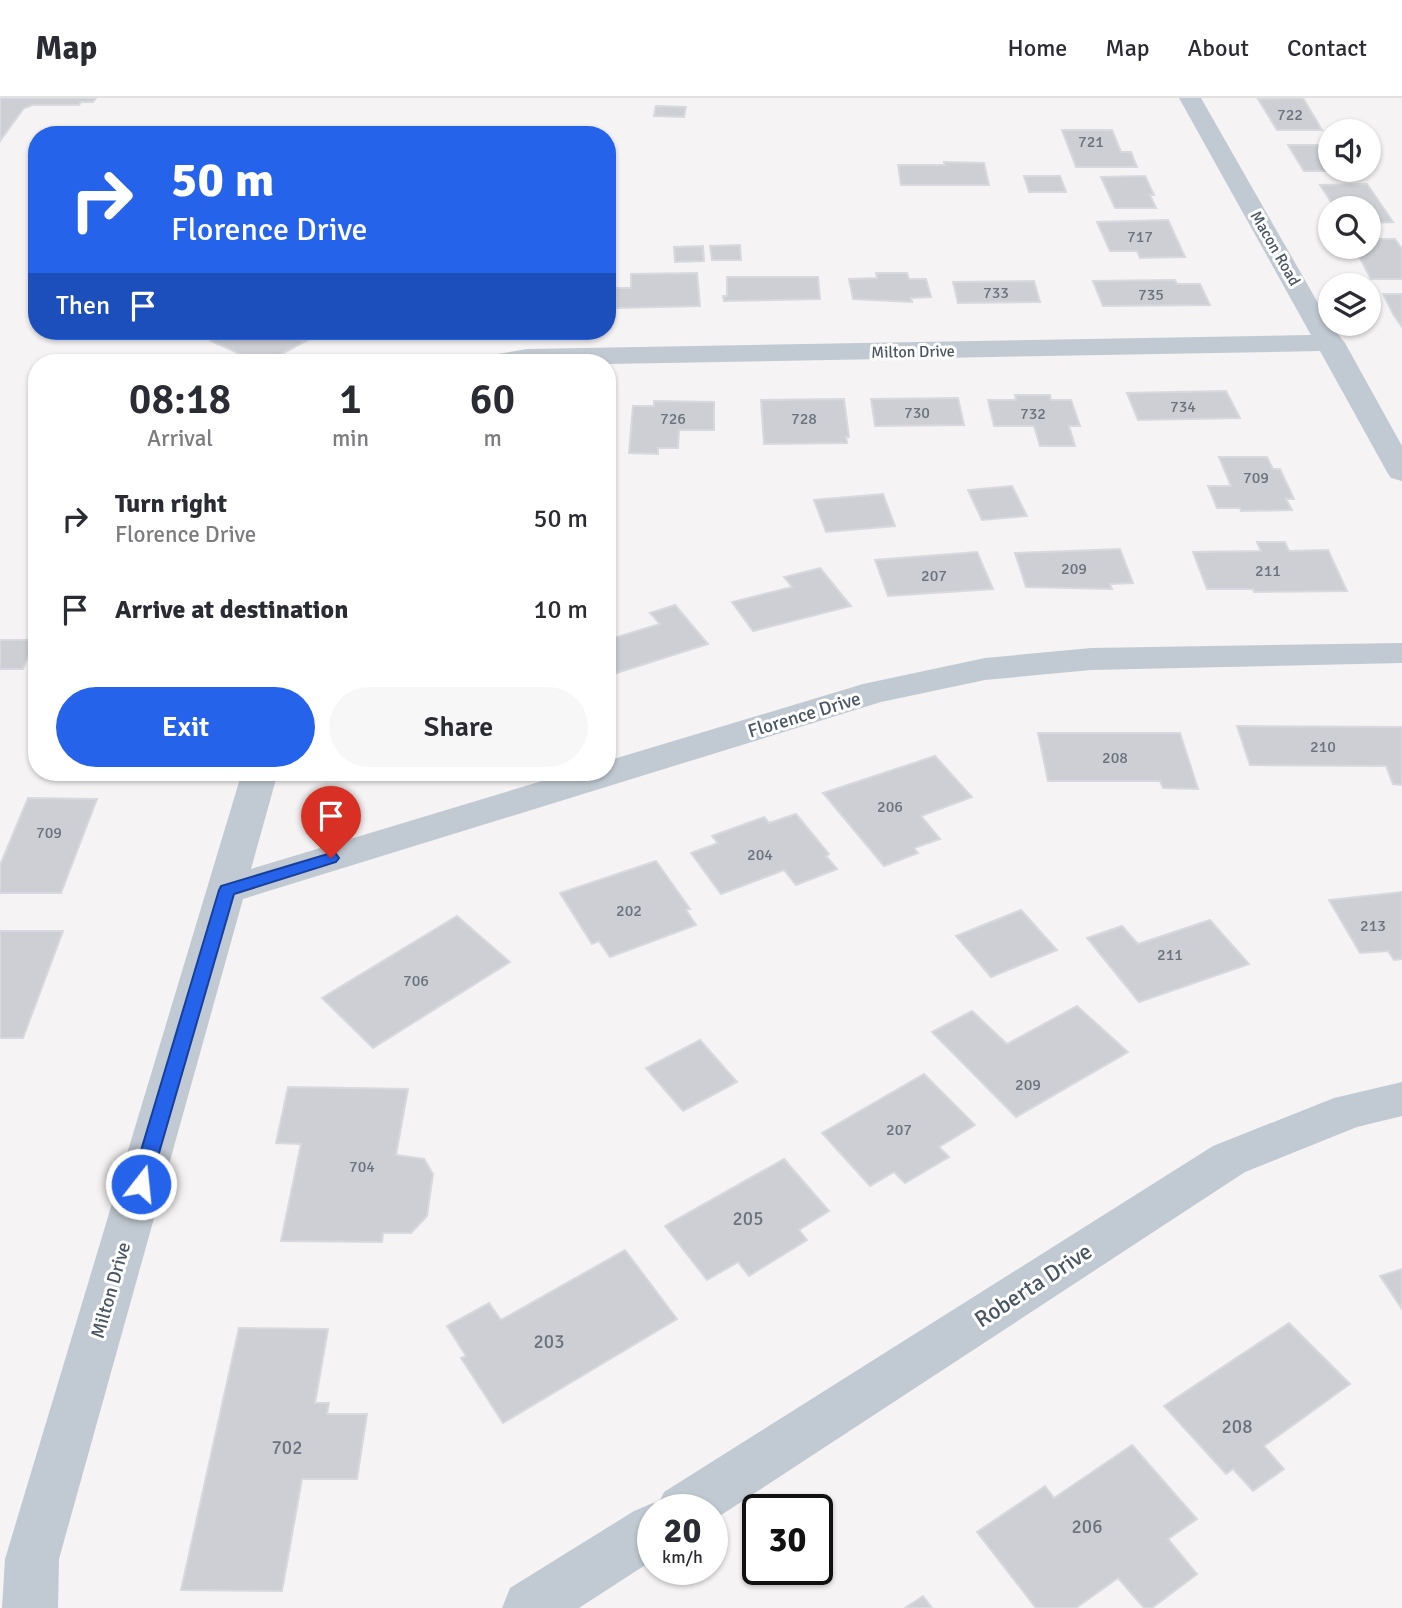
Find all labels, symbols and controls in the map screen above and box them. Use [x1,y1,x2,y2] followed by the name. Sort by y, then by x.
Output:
[35,28,97,69] text: Map
[1007,33,1067,63] text: Home
[1105,33,1150,63] text: Map
[1188,33,1249,63] text: About
[1287,33,1367,63] text: Contact
[1277,105,1303,125] house number: 722
[1318,119,1381,336] map controls
[1318,119,1381,182] button: sound
[1078,132,1104,152] house number: 721
[171,150,274,210] text: 50 m
[56,154,147,245] icon: right
[1318,196,1381,259] button: search
[1246,207,1305,290] street label: Macon Road
[171,210,368,249] text: Florence Drive
[1127,227,1153,247] house number: 717
[1318,273,1381,336] button: layers
[983,283,1009,303] house number: 733
[1138,285,1164,305] house number: 735
[124,287,162,325] icon: arrive
[56,290,110,322] text: Then
[871,341,955,363] street label: Milton Drive
[129,374,231,425] text: 08:18
[339,374,362,425] text: 1
[470,374,515,425] text: 60
[1170,397,1196,417] house number: 734
[904,403,930,423] house number: 730
[1020,404,1046,424] house number: 732
[660,409,686,429] house number: 726
[791,409,817,429] house number: 728
[147,424,213,453] text: Arrival
[332,424,369,453] text: min
[483,424,502,453] text: m
[1243,468,1269,488] house number: 709
[115,488,227,520] text: Turn right
[56,500,94,538] icon: right
[533,503,588,535] text: 50 m
[115,520,256,549] text: Florence Drive
[1061,559,1087,579] house number: 209
[1255,561,1281,581] house number: 211
[921,566,947,586] house number: 207
[56,591,94,629] icon: arrive
[115,594,348,626] text: Arrive at destination
[533,594,588,626] text: 10 m
[745,686,864,743] street label: Florence Drive
[56,687,315,767] button: Exit
[329,687,588,767] button: Share
[1310,737,1336,757] house number: 210
[1102,748,1128,768] house number: 208
[301,786,361,858] pin
[312,797,350,835] icon: arrive
[877,797,903,817] house number: 206
[36,823,62,843] house number: 709
[747,845,773,865] house number: 204
[616,901,642,921] house number: 202
[1360,916,1386,936] house number: 213
[1157,945,1183,965] house number: 211
[403,971,429,991] house number: 706
[1015,1075,1041,1095] house number: 209
[886,1120,912,1140] house number: 207
[104,1147,178,1221] position arrow
[349,1157,375,1177] house number: 704
[733,1207,763,1231] house number: 205
[969,1237,1097,1334] street label: Roberta Drive
[86,1239,136,1341] street label: Milton Drive
[534,1330,564,1354] house number: 203
[1222,1415,1252,1439] house number: 208
[272,1436,302,1460] house number: 702
[742,1494,833,1585] speed limit sign: 30
[664,1509,701,1552] text: 20
[1072,1515,1102,1539] house number: 206
[662,1546,703,1568] text: km/h

